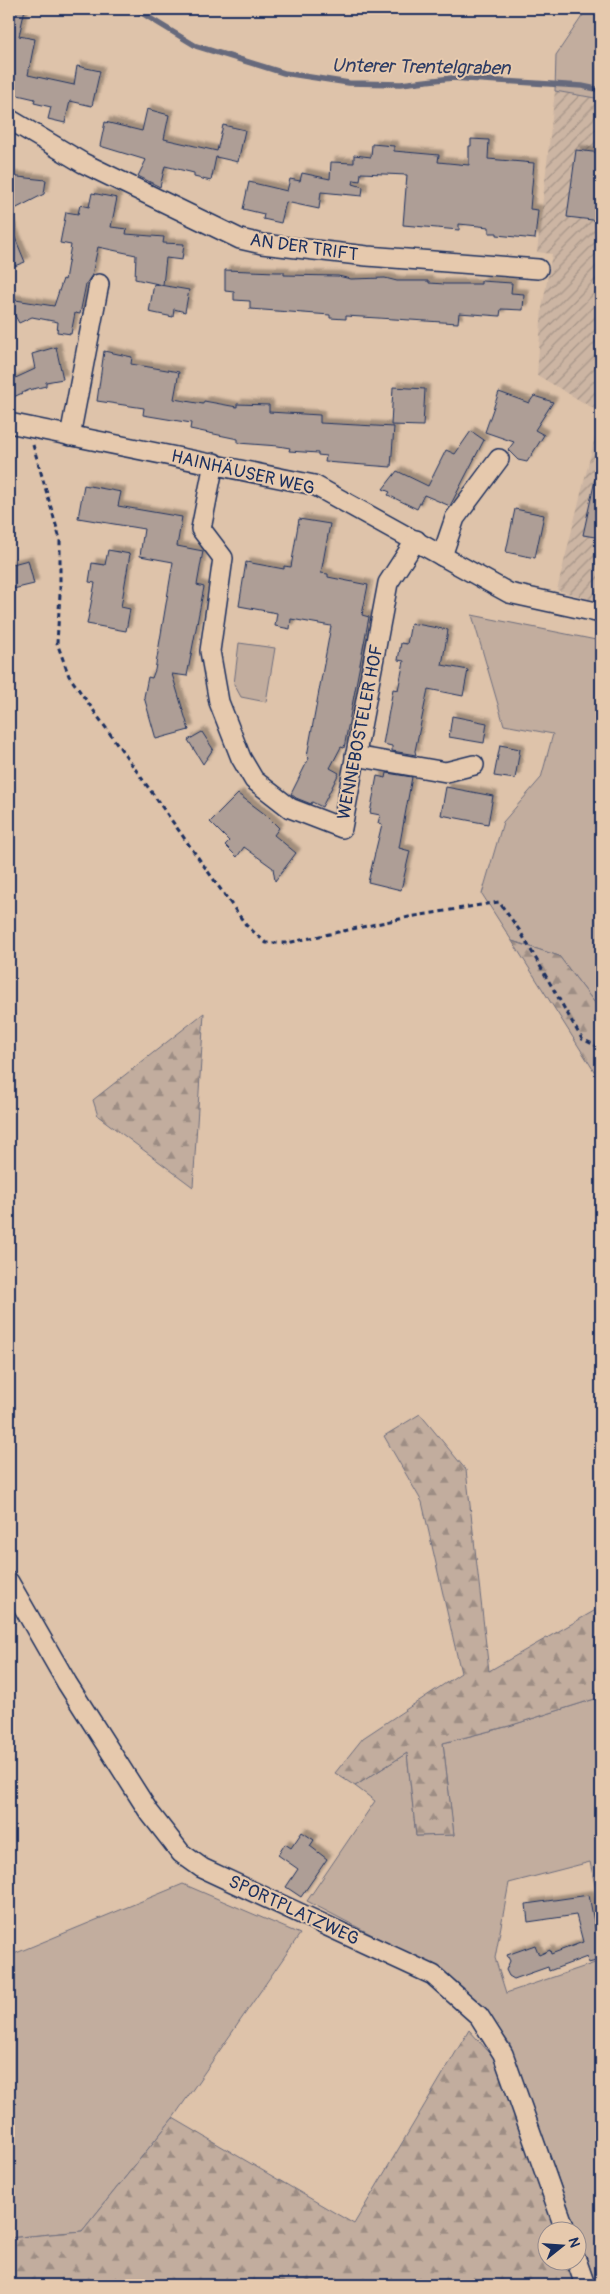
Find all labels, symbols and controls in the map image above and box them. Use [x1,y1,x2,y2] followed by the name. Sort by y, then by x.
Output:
[332,53,512,81] water label: Unterer Trentelgraben
[248,229,360,266] street label: AN DER TRIFT
[169,445,317,500] street label: HAINHÄUSER WEG
[332,642,389,822] street label: WENNEBOSTELER HOF
[225,1870,363,1951] street label: SPORTPLATZWEG
[538,2222,588,2272] north arrow
[564,2235,583,2249] text: N

